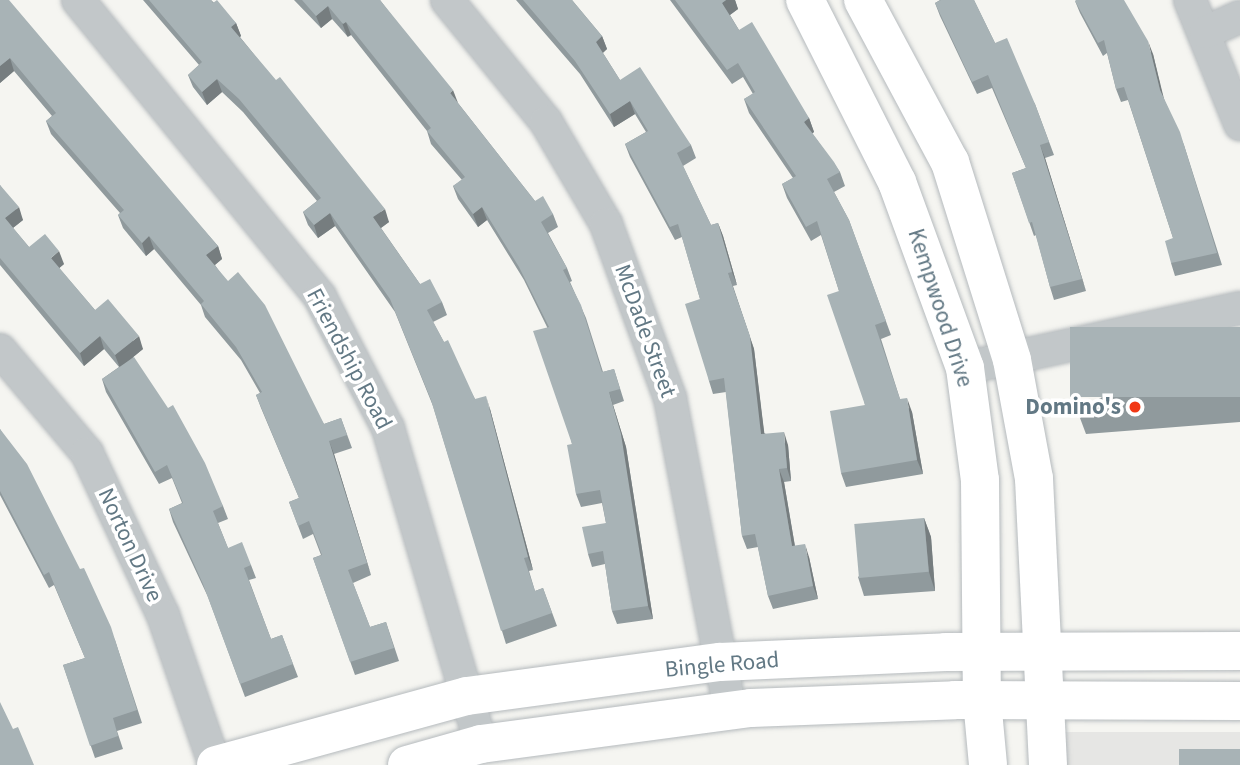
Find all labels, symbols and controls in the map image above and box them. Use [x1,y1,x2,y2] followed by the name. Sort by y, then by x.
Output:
[901,225,979,391] street label: Kempwood Drive
[608,261,682,401] street label: McDade Street
[300,284,398,434] street label: Friendship Road
[1025,393,1121,421] place label: Domino's
[1127,399,1143,415] marker: Domino's
[92,484,168,606] street label: Norton Drive
[664,646,780,684] street label: Bingle Road

